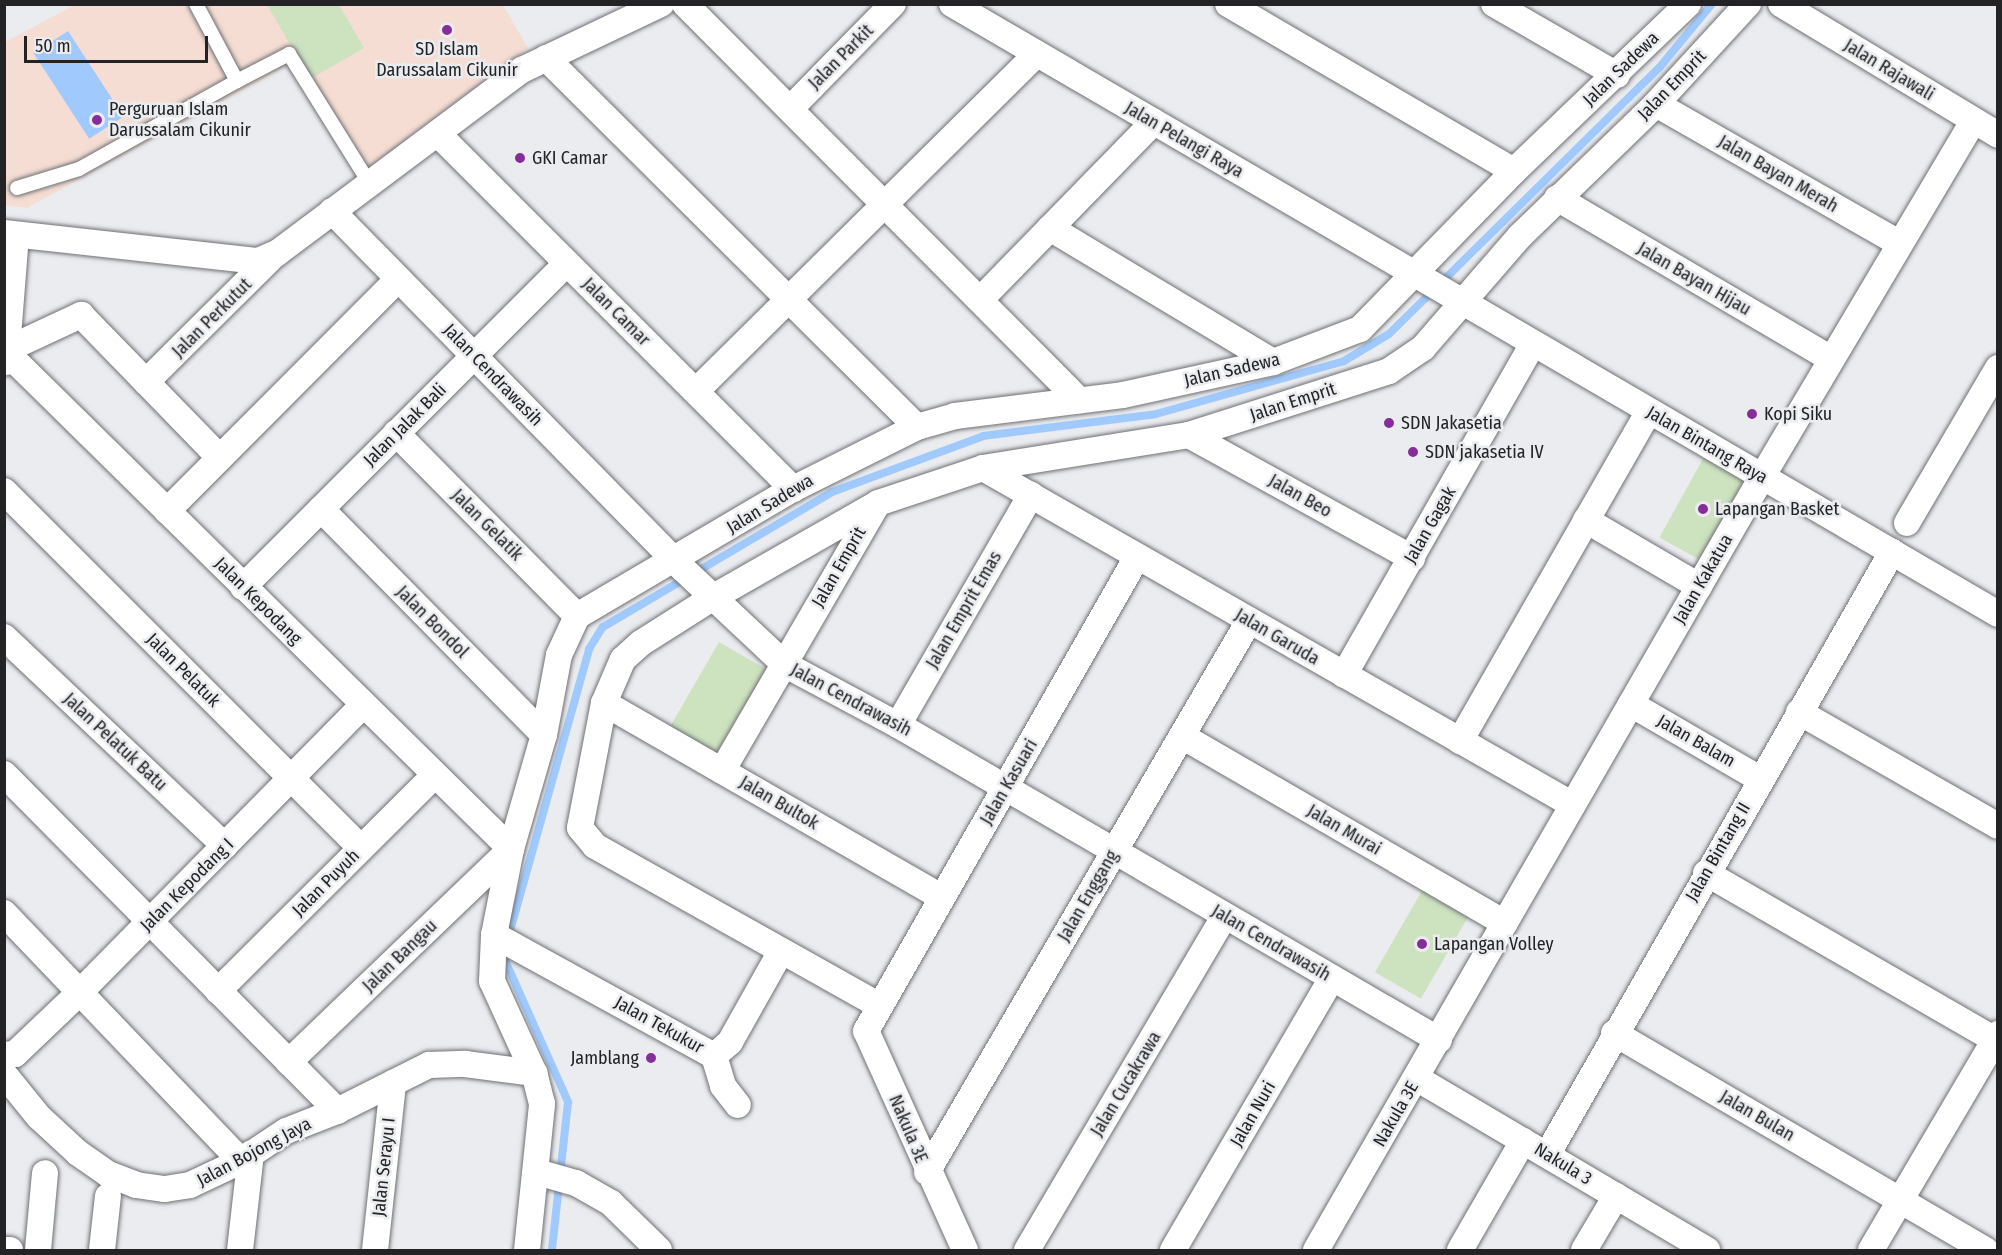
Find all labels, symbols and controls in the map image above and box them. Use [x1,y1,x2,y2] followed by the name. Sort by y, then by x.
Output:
[804,20,878,94] street label: Jalan Parkit
[440,23,454,37] marker: SD Islam Darussalam Cikunir
[27,24,212,62] scale bar
[1578,27,1664,111] street label: Jalan Sadewa
[35,35,71,57] text: 50 m
[1840,35,1938,105] street label: Jalan Rajawali
[376,39,518,82] place label: SD Islam Darussalam Cikunir
[1633,45,1711,125] street label: Jalan Emprit
[1121,97,1247,183] street label: Jalan Pelangi Raya
[109,99,251,142] place label: Perguruan Islam Darussalam Cikunir
[90,113,104,127] marker: Perguruan Islam Darussalam Cikunir
[1714,131,1842,217] street label: Jalan Bayan Merah
[532,147,608,169] place label: GKI Camar
[513,151,527,165] marker: GKI Camar
[1633,238,1755,320] street label: Jalan Bayan Hijau
[577,273,655,351] street label: Jalan Camar
[168,274,256,362] street label: Jalan Perkutut
[439,319,547,431] street label: Jalan Cendrawasih
[1182,349,1282,391] street label: Jalan Sadewa
[1247,378,1339,426] street label: Jalan Emprit
[359,379,451,471] street label: Jalan Jalak Bali
[1643,402,1771,488] street label: Jalan Bintang Raya
[1764,403,1832,425] place label: Kopi Siku
[1745,407,1759,421] marker: Kopi Siku
[1401,412,1502,434] place label: SDN Jakasetia
[1382,416,1396,430] marker: SDN Jakasetia
[1425,441,1544,463] place label: SDN jakasetia IV
[1406,445,1420,459] marker: SDN jakasetia IV
[723,470,817,538] street label: Jalan Sadewa
[1265,470,1335,522] street label: Jalan Beo
[1399,483,1461,567] street label: Jalan Gagak
[447,485,527,565] street label: Jalan Gelatik
[1715,498,1839,520] place label: Lapangan Basket
[1696,502,1710,516] marker: Lapangan Basket
[807,523,871,611] street label: Jalan Emprit
[1669,530,1737,628] street label: Jalan Kakatua
[922,548,1006,672] street label: Jalan Emprit Emas
[210,553,306,649] street label: Jalan Kepodang
[391,581,473,663] street label: Jalan Bondol
[1231,604,1323,670] street label: Jalan Garuda
[142,629,224,711] street label: Jalan Pelatuk
[787,659,915,741] street label: Jalan Cendrawasih
[59,688,171,796] street label: Jalan Pelatuk Batu
[1653,710,1739,772] street label: Jalan Balam
[976,735,1042,829] street label: Jalan Kasuari
[735,772,823,834] street label: Jalan Bultok
[1681,799,1755,905] street label: Jalan Bintang II
[1303,800,1385,860] street label: Jalan Murai
[136,834,238,936] street label: Jalan Kepodang I
[288,845,364,921] street label: Jalan Puyuh
[1053,847,1123,945] street label: Jalan Enggang
[1208,900,1334,986] street label: Jalan Cendrawasih
[358,915,442,997] street label: Jalan Bangau
[1434,933,1553,955] place label: Lapangan Volley
[1415,937,1429,951] marker: Lapangan Volley
[611,992,707,1058] street label: Jalan Tekukur
[1086,1028,1166,1140] street label: Jalan Cucakrawa
[570,1047,639,1069] place label: Jamblang
[644,1051,658,1065] marker: Jamblang
[1226,1077,1280,1151] street label: Jalan Nuri
[1369,1078,1423,1150] street label: Nakula 3E
[1716,1086,1798,1146] street label: Jalan Bulan
[884,1092,932,1166] street label: Nakula 3E
[193,1113,315,1191] street label: Jalan Bojong Jaya
[368,1117,400,1217] street label: Jalan Serayu I
[1530,1138,1596,1190] street label: Nakula 3

